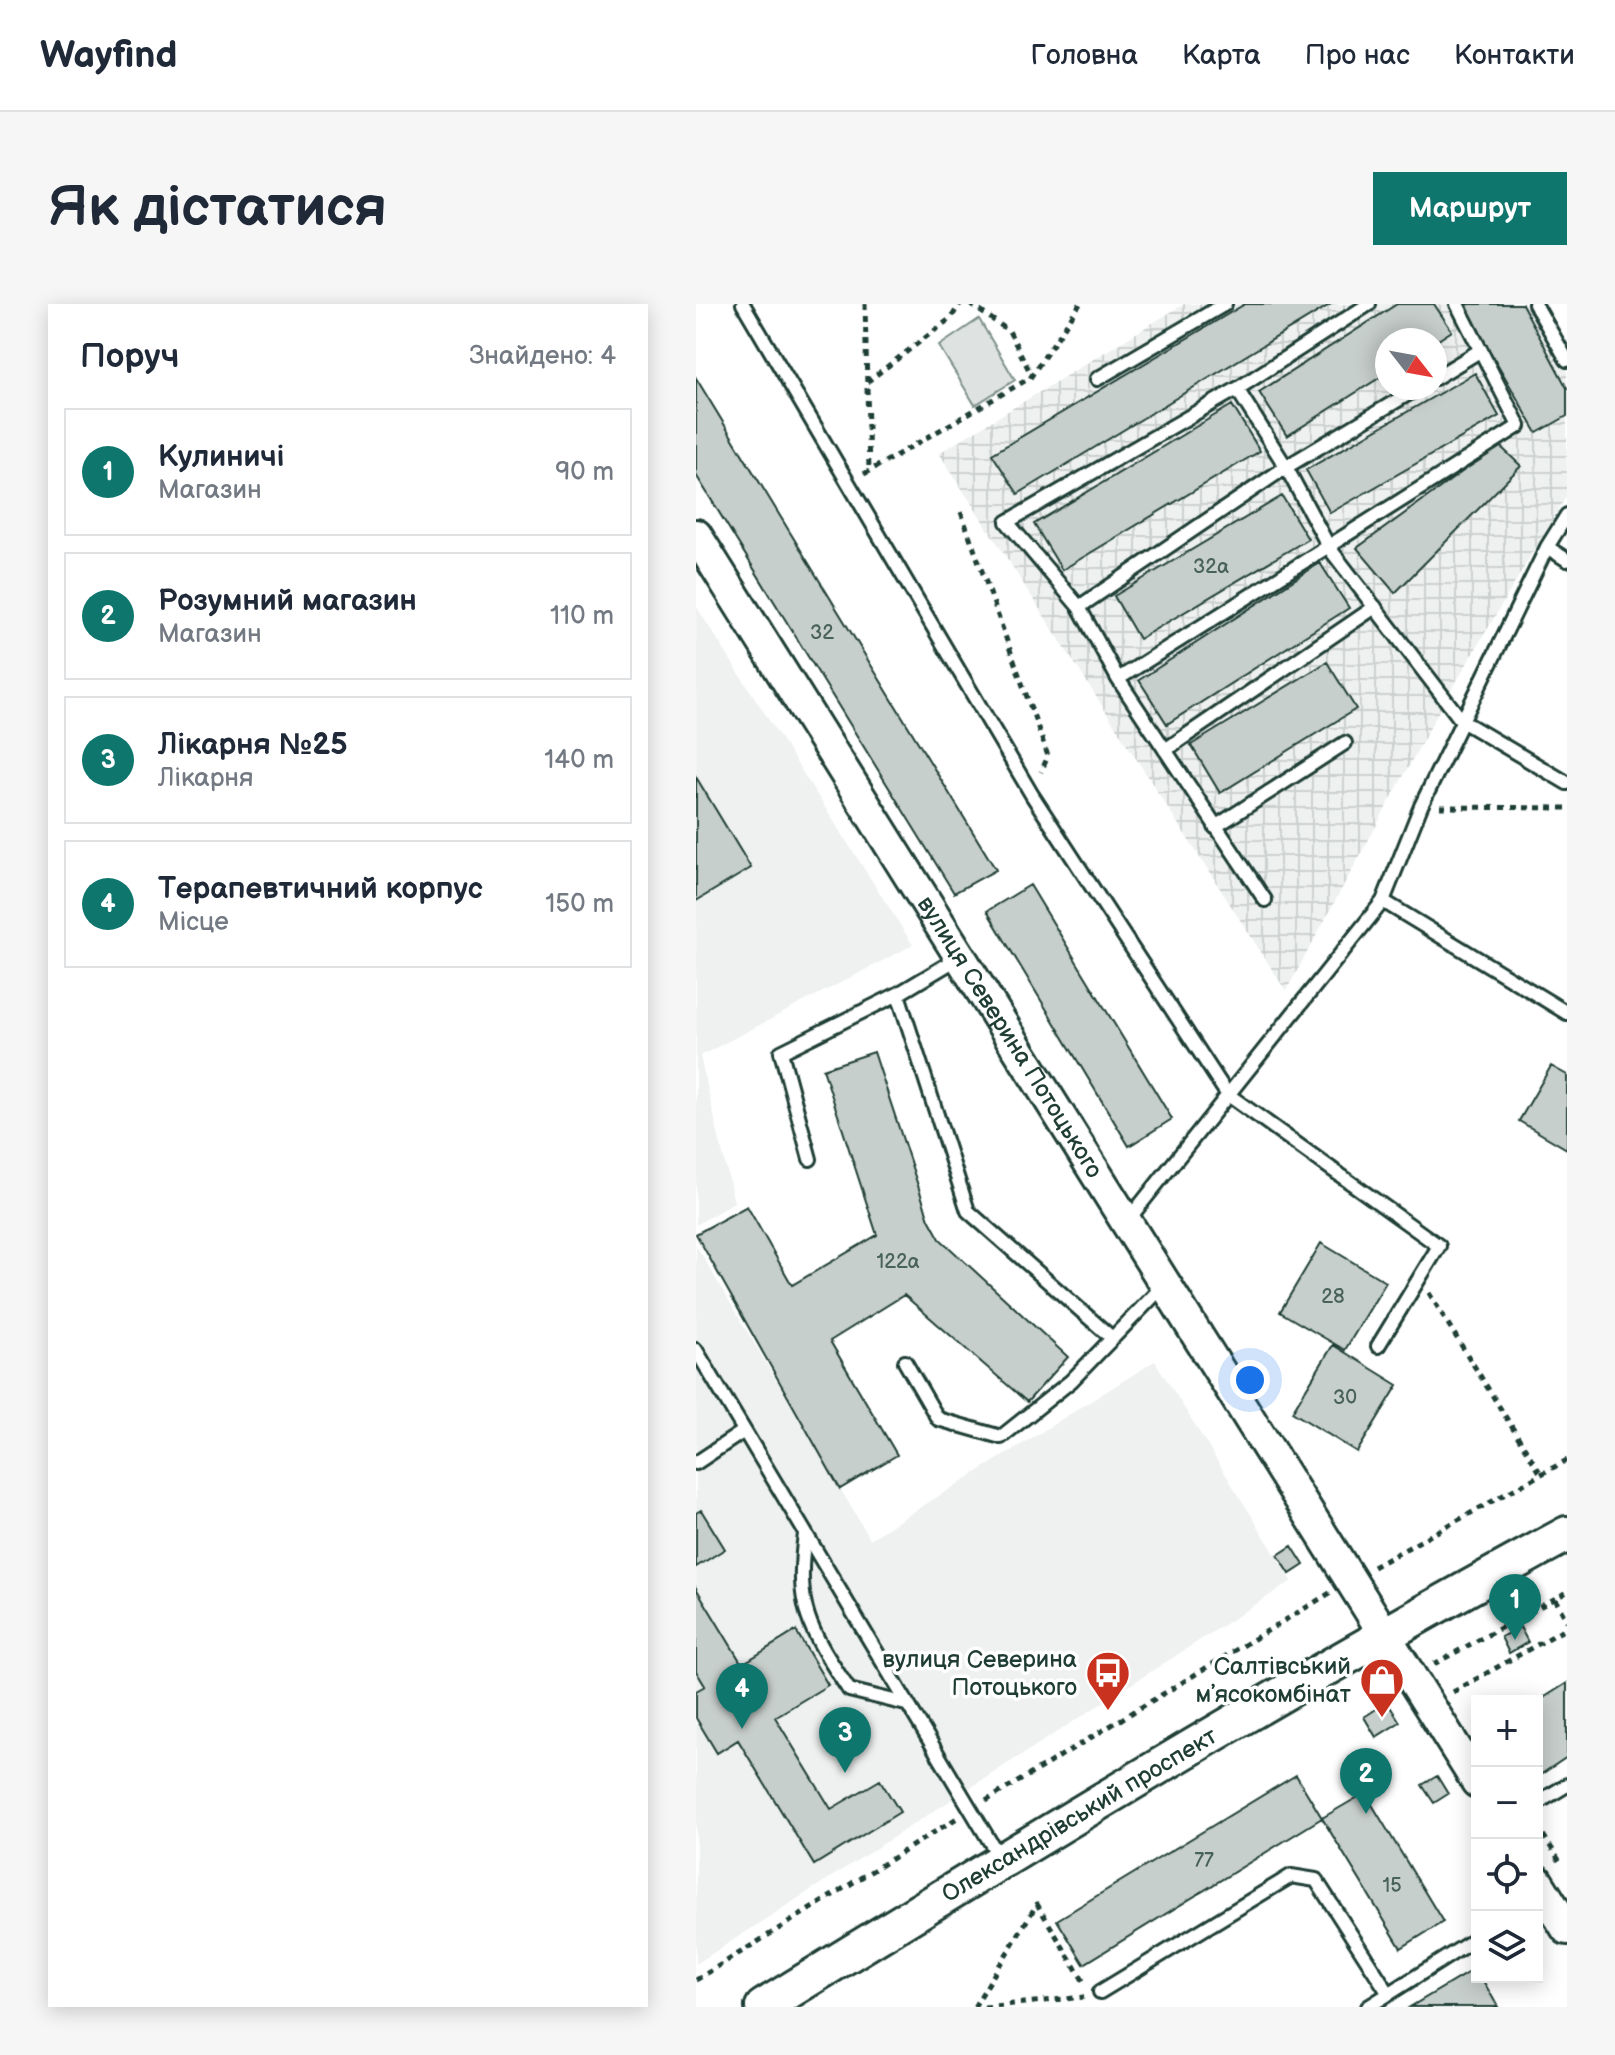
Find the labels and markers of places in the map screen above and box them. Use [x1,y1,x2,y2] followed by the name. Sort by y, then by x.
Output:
[1489,1574,1541,1640] pin: 1
[882,1645,1077,1702] place label: вулиця Северина Потоцького
[1084,1649,1132,1712] bus stop icon: вулиця Северина Потоцького
[1196,1652,1351,1709] place label: Салтівський мʼясокомбінат
[1358,1656,1406,1719] shop icon: Салтівський мʼясокомбінат
[716,1663,768,1729] pin: 4
[819,1707,871,1773] pin: 3
[1340,1748,1392,1814] pin: 2

